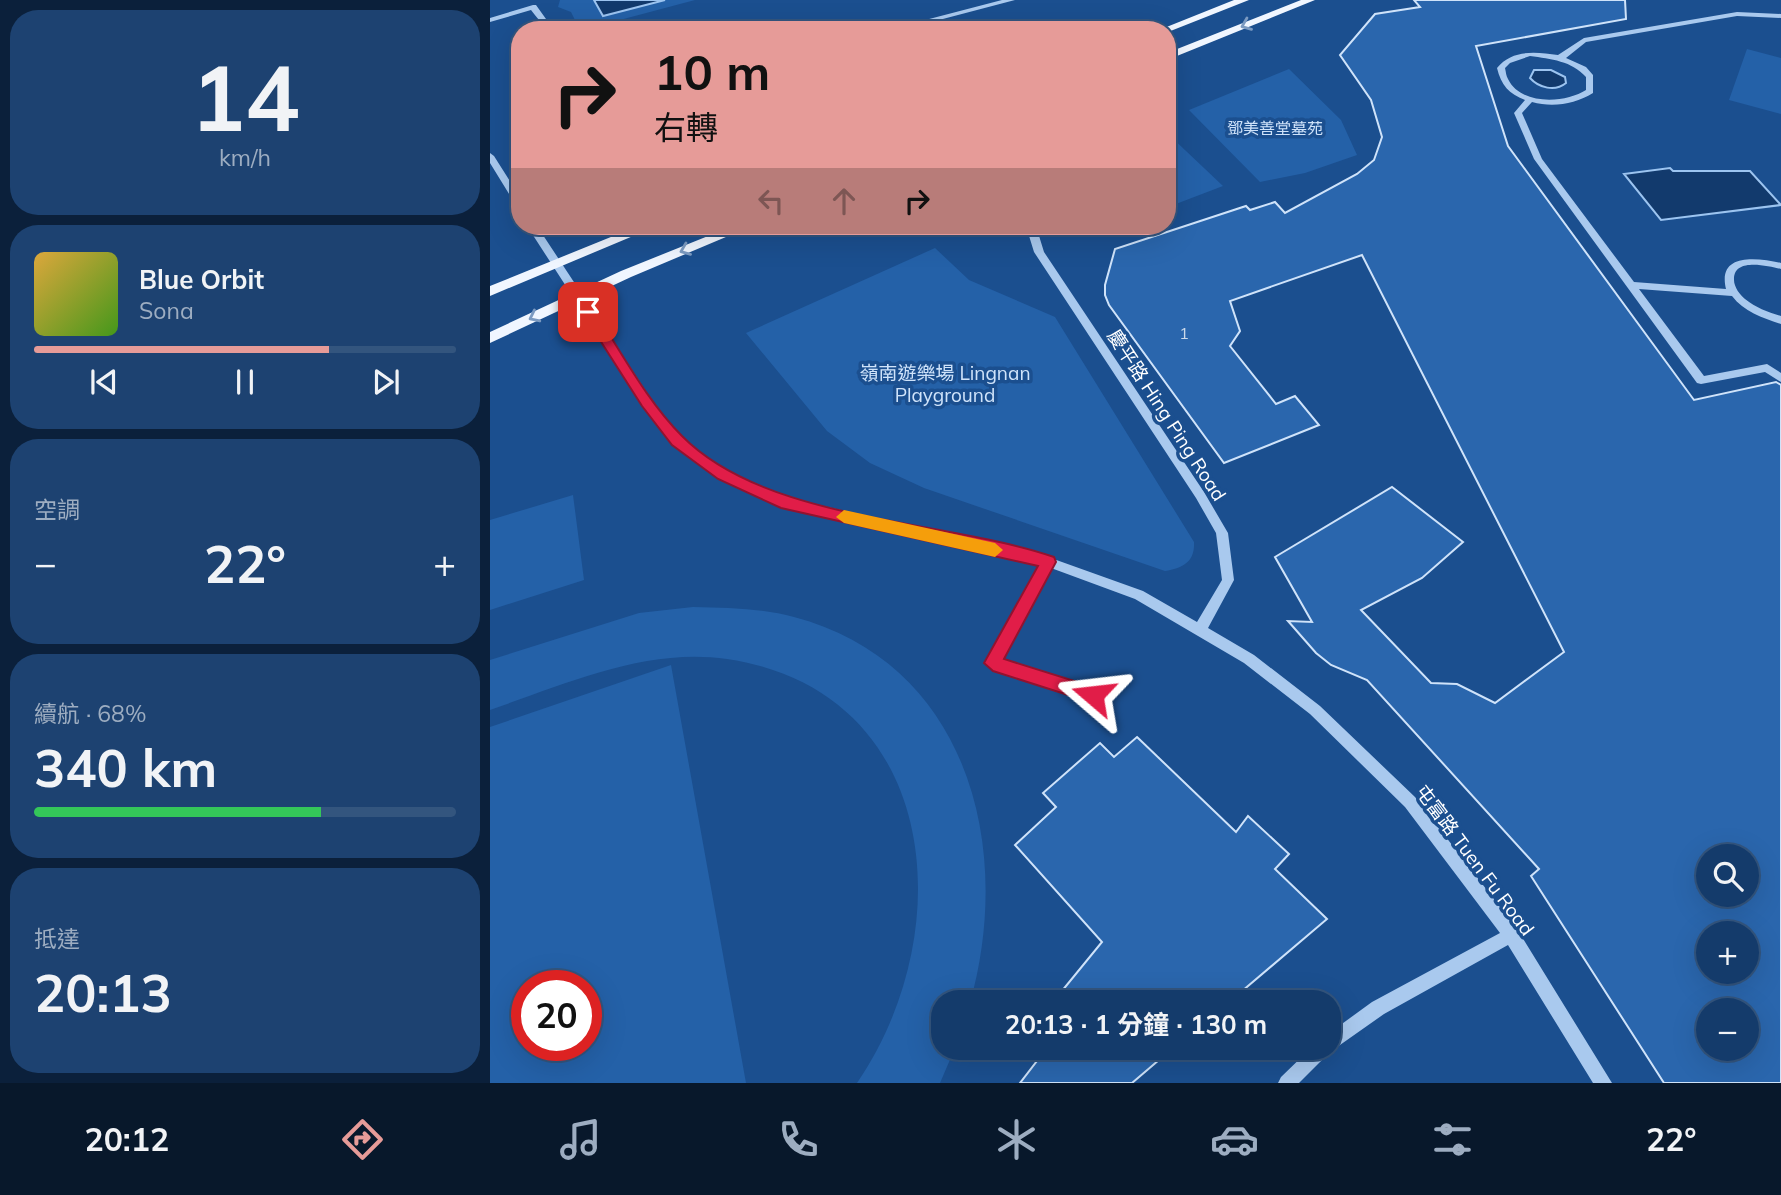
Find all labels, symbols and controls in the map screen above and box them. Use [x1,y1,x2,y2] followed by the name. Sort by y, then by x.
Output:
[1241,17,1253,31] one-way arrow
[190,40,300,154] text: 14
[654,41,770,102] text: 10 m
[539,49,630,140] icon: right
[654,107,718,147] text: 右轉
[1227,118,1323,138] park label: 鄧美善堂墓苑
[219,143,271,172] text: km/h
[752,182,790,220] icon: left
[825,182,863,220] icon: ahead
[898,182,936,220] icon: right
[680,241,692,255] one-way arrow
[139,263,264,296] text: Blue Orbit
[558,282,618,342] pin
[569,293,607,331] icon: arrive
[139,296,194,325] text: Sona
[529,309,541,323] one-way arrow
[1179,323,1189,343] house number: 1
[1103,325,1231,505] street label: 慶平路 Hing Ping Road
[859,361,1031,407] park label: 嶺南遊樂場 Lingnan Playground
[85,363,123,401] icon: previous
[226,363,264,401] icon: pause
[367,363,405,401] icon: next
[34,495,80,524] text: 空調
[204,531,286,596] text: 22°
[34,539,57,587] text: −
[433,539,456,587] text: +
[1056,658,1130,732] position arrow
[34,699,146,728] text: 續航 · 68%
[34,735,217,800] text: 340 km
[1411,780,1539,940] street label: 屯富路 Tuen Fu Road
[1696,844,1759,1061] map controls
[1696,844,1759,907] button: search
[1696,921,1759,984] button: +
[34,924,80,953] text: 抵達
[34,960,172,1025] text: 20:13
[511,970,602,1061] speed limit sign: 20
[1696,998,1759,1061] button: −
[1005,1008,1267,1041] text: 20:13 · 1 分鐘 · 130 m
[338,1115,387,1164] icon: directions
[556,1115,605,1164] icon: music
[774,1115,823,1164] icon: phone
[992,1115,1041,1164] icon: climate
[1210,1115,1259,1164] icon: car
[1428,1115,1477,1164] icon: filters
[84,1119,169,1159] text: 20:12
[1646,1119,1696,1159] text: 22°

